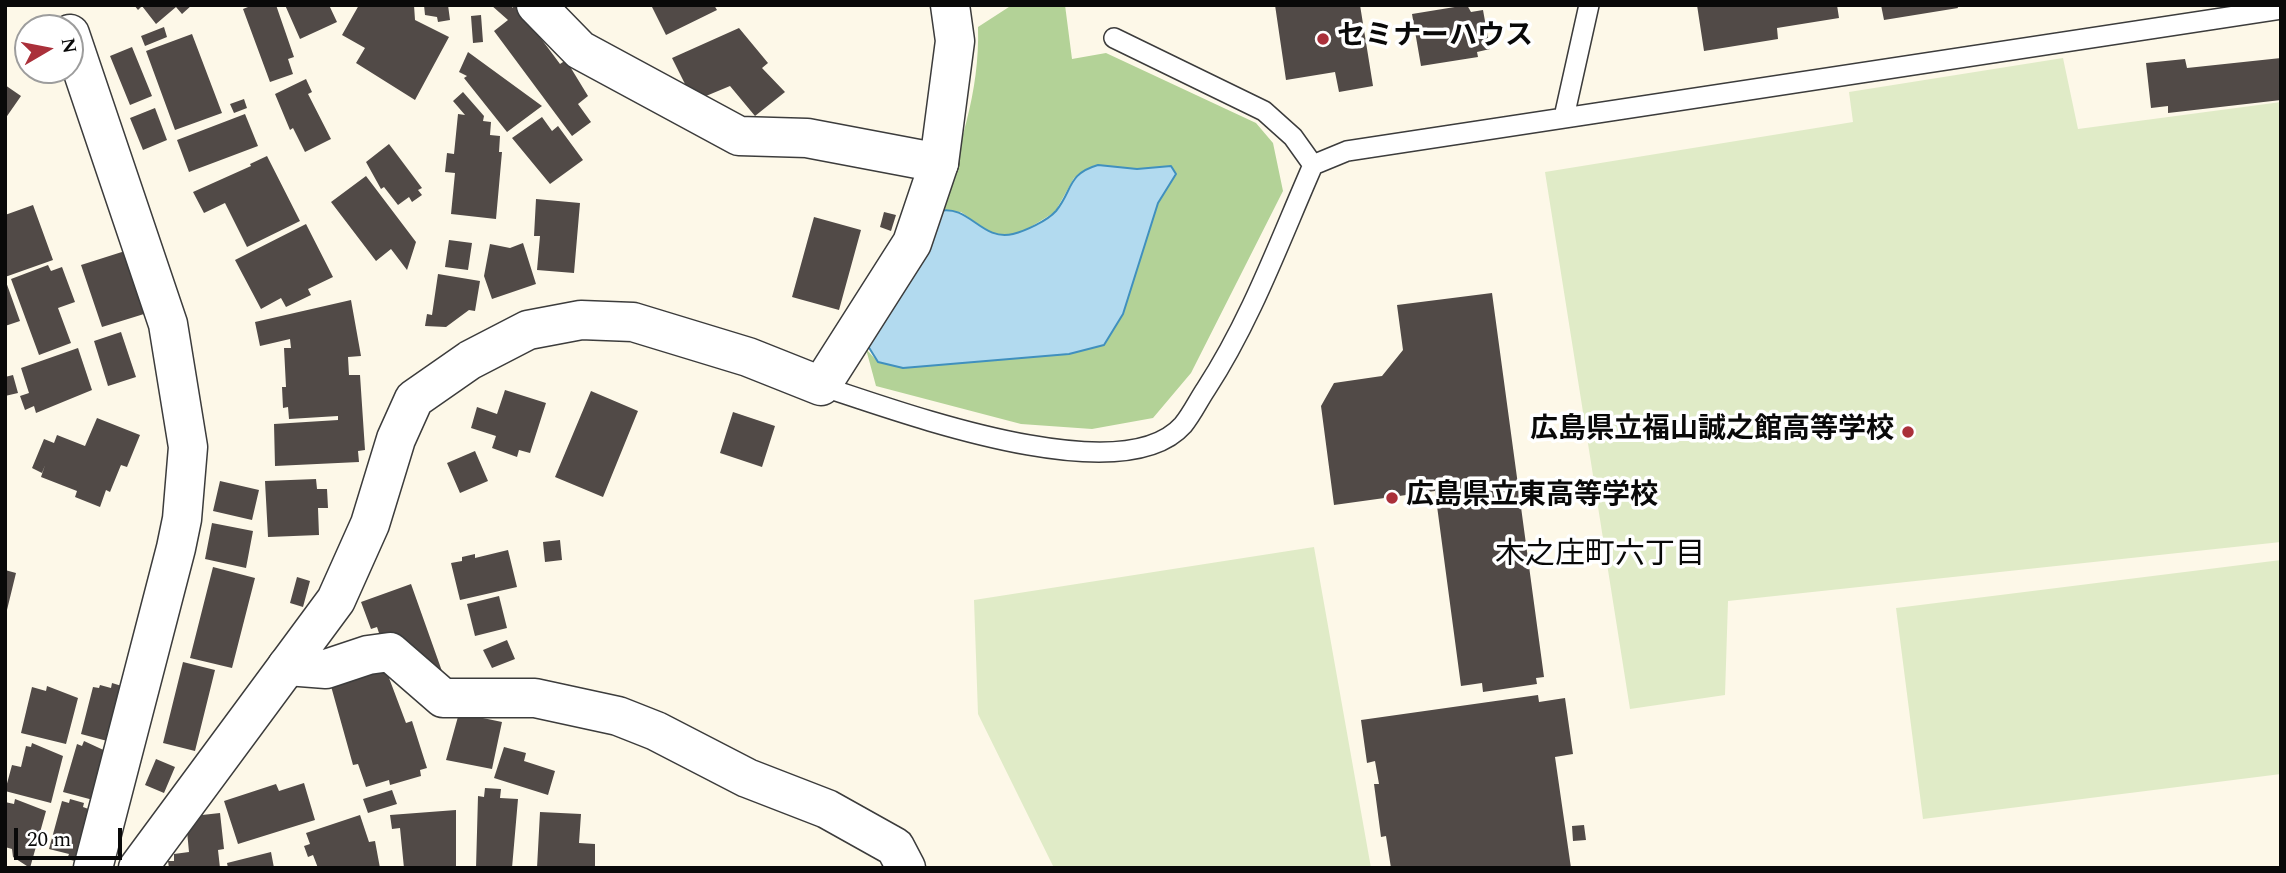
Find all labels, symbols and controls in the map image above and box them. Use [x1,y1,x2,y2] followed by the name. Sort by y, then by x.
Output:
[14,14,84,84] north arrow
[1337,22,1533,56] place label: セミナーハウス
[1315,31,1331,47] marker: セミナーハウス
[53,35,84,56] text: N
[1530,415,1894,449] place label: 広島県立福山誠之館高等学校
[1900,424,1916,440] marker: 広島県立福山誠之館高等学校
[1406,481,1658,515] place label: 広島県立東高等学校
[1384,490,1400,506] marker: 広島県立東高等学校
[1495,539,1705,575] district label: 木之庄町六丁目
[18,814,126,858] scale bar
[27,824,71,856] text: 20 m

